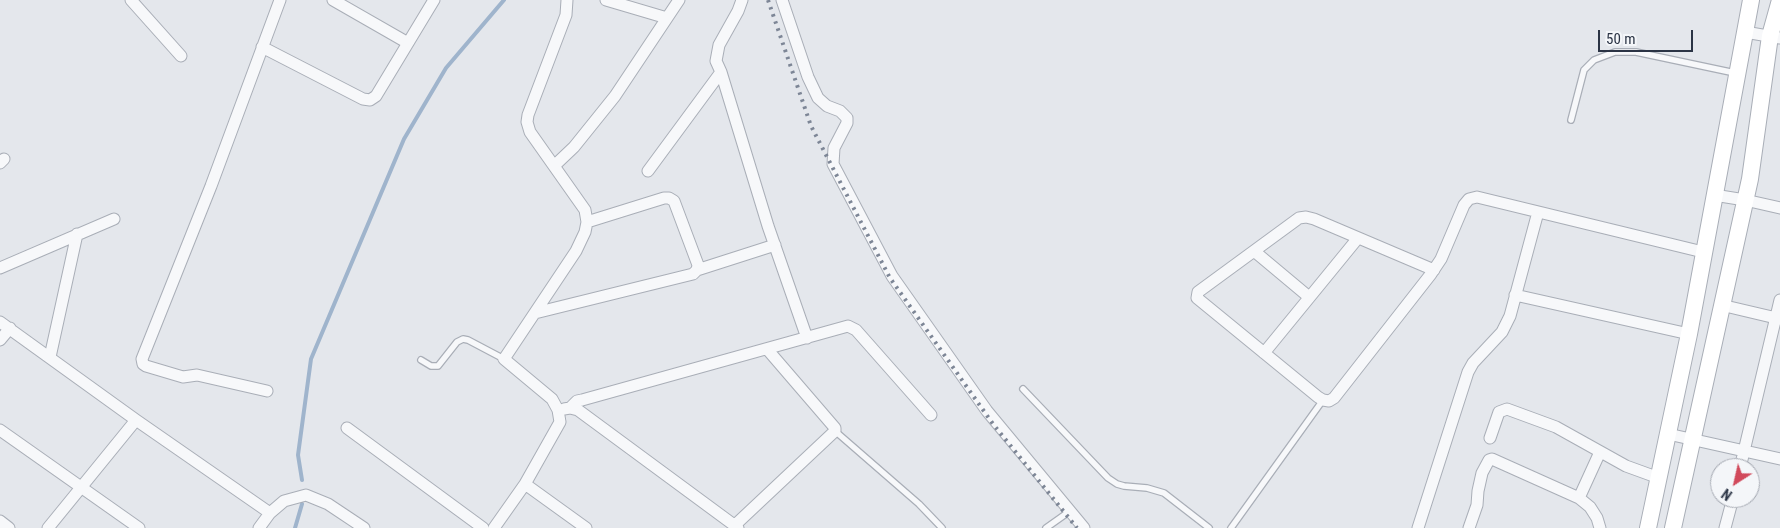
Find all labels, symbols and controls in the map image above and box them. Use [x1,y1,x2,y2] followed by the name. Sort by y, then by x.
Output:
[1600,20,1695,52] scale bar
[1606,30,1636,48] text: 50 m
[1710,458,1760,508] north arrow
[1719,485,1735,503] text: N

